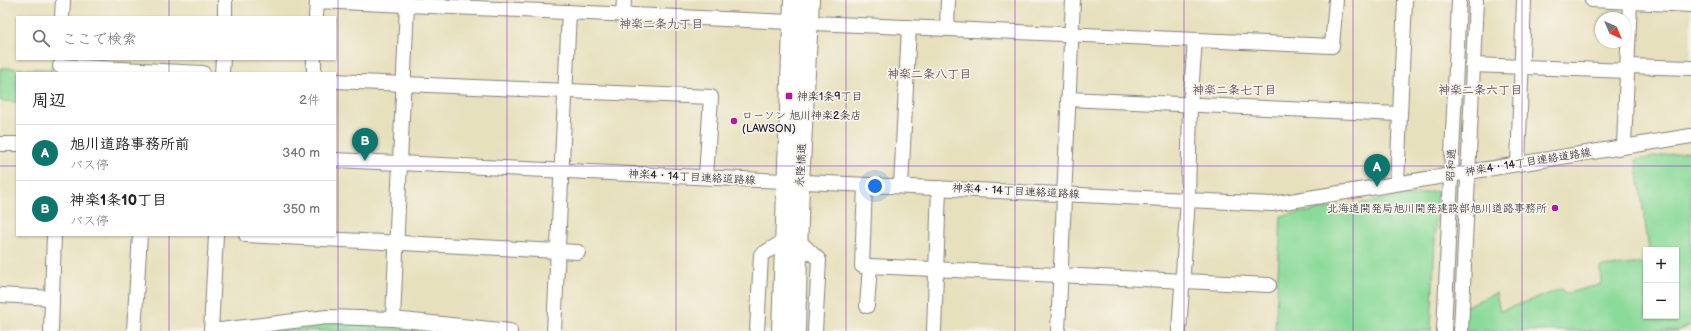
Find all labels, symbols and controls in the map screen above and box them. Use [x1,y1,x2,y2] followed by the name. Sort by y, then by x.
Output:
[1595,12,1631,48] north arrow
[16,16,336,60] search box
[619,17,703,32] district label: 神楽二条九丁目
[30,27,52,49] icon: search
[62,30,137,49] text: ここで検索
[887,67,971,82] district label: 神楽二条八丁目
[1192,83,1276,98] district label: 神楽二条七丁目
[1438,83,1522,98] district label: 神楽二条六丁目
[797,90,863,103] place label: 神楽1条9丁目
[32,91,66,111] text: 周辺
[784,91,794,101] marker: 神楽1条9丁目
[299,92,320,108] text: 2件
[742,109,861,135] place label: ローソン 旭川神楽2条店 (LAWSON)
[729,116,739,126] marker: ローソン 旭川神楽2条店 (LAWSON)
[352,128,378,161] pin: B
[70,135,190,154] text: 旭川道路事務所前
[793,143,809,187] street label: 永隆橋通
[41,145,49,161] text: A
[282,145,320,161] text: 340 m
[1464,146,1592,178] street label: 神楽4・14丁目連絡道路線
[1444,148,1458,182] street label: 昭和通
[1364,154,1390,187] pin: A
[70,157,109,173] text: バス停
[628,167,756,187] street label: 神楽4・14丁目連絡道路線
[865,176,885,196] your location
[952,181,1080,201] street label: 神楽4・14丁目連絡道路線
[70,191,167,210] text: 神楽1条10丁目
[40,201,50,217] text: B
[283,201,320,217] text: 350 m
[1327,202,1547,215] place label: 北海道開発局旭川開発建設部旭川道路事務所
[1550,203,1560,213] marker: 北海道開発局旭川開発建設部旭川道路事務所
[70,213,109,229] text: バス停
[1643,247,1679,319] map controls
[1643,247,1679,283] button: +
[1643,283,1679,319] button: −

